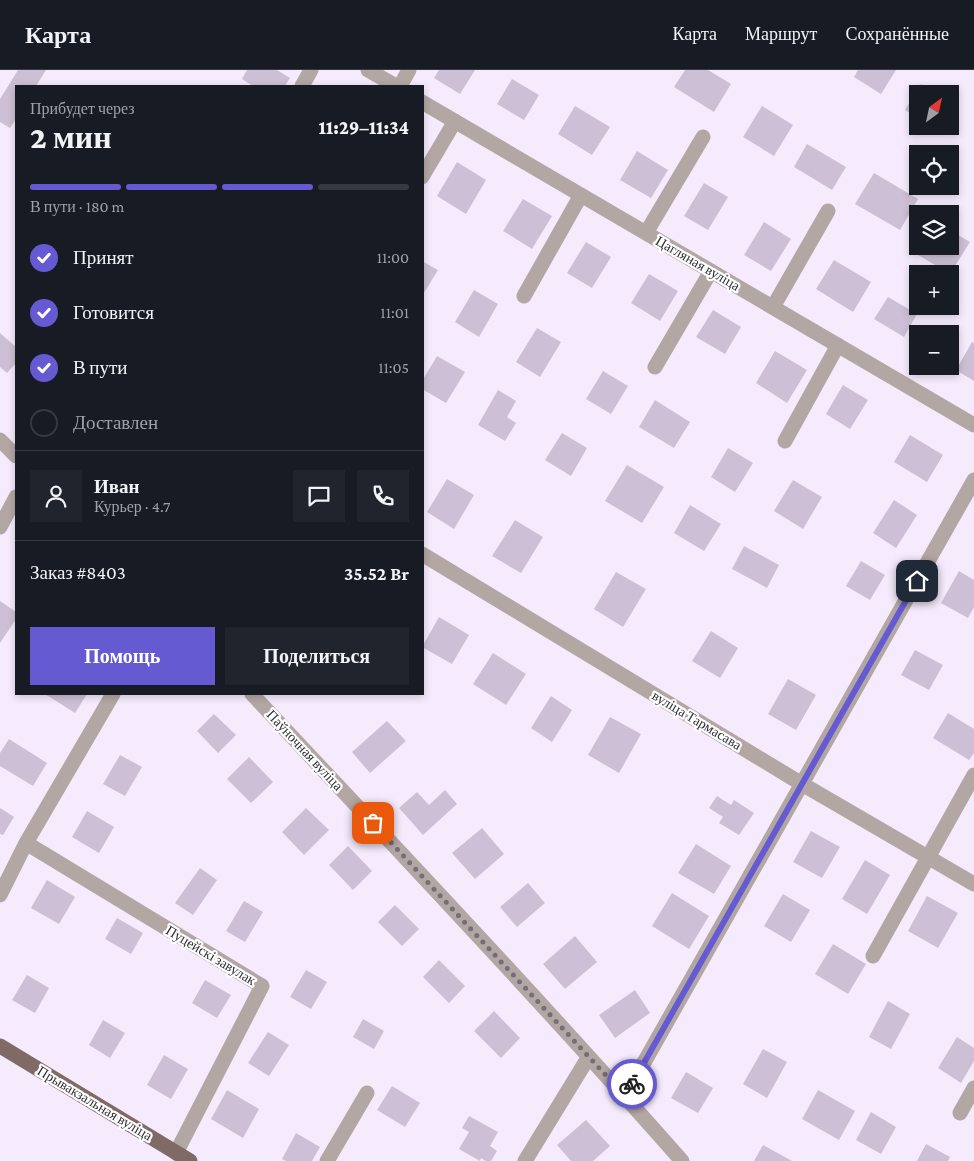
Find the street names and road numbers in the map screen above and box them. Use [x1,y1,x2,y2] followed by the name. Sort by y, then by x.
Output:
[653,232,744,294] street label: Цагляная вуліца
[650,687,745,753] street label: вуліца Тармасава
[264,706,347,794] street label: Паўночная вуліца
[163,922,259,988] street label: Пуцейскі завулак
[35,1062,156,1144] street label: Прывакзальная вуліца

